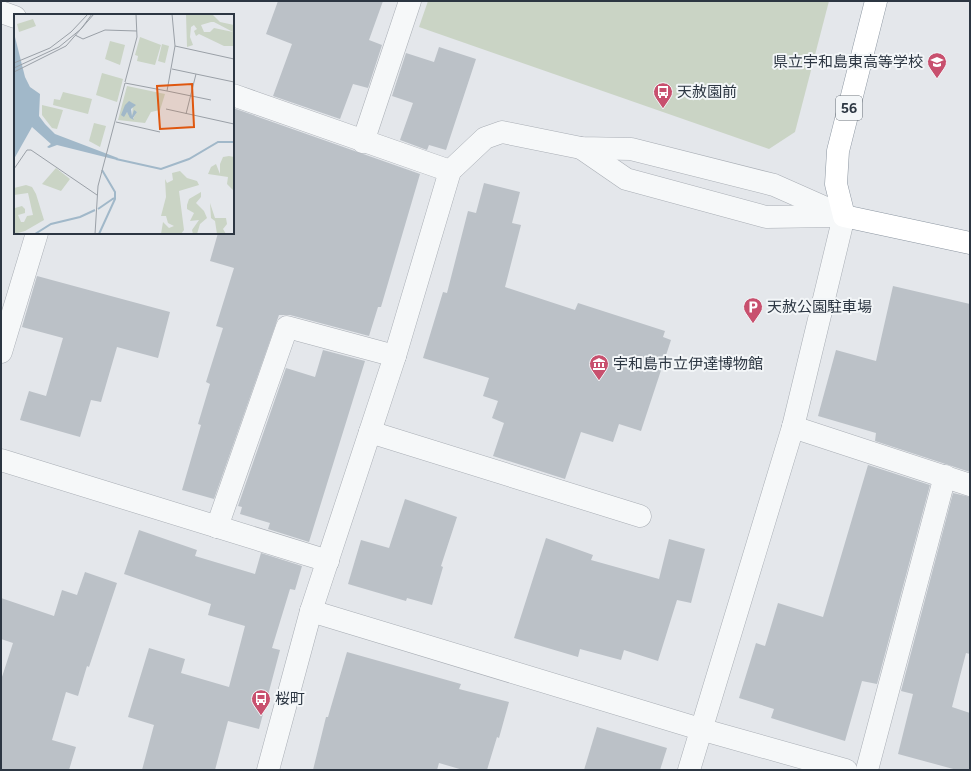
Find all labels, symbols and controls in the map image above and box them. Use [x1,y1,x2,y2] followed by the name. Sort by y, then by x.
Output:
[14,14,234,234] inset map
[926,51,948,79] school or university icon: 県立宇和島東高等学校
[773,53,923,71] place label: 県立宇和島東高等学校
[652,81,674,109] bus stop icon: 天赦園前
[677,83,737,101] place label: 天赦園前
[836,96,862,120] road number: 56
[742,296,764,324] parking icon: 天赦公園駐車場
[767,298,872,316] place label: 天赦公園駐車場
[588,353,610,381] museum icon: 宇和島市立伊達博物館
[613,355,763,373] place label: 宇和島市立伊達博物館
[250,688,272,716] bus stop icon: 桜町
[275,690,305,708] place label: 桜町

